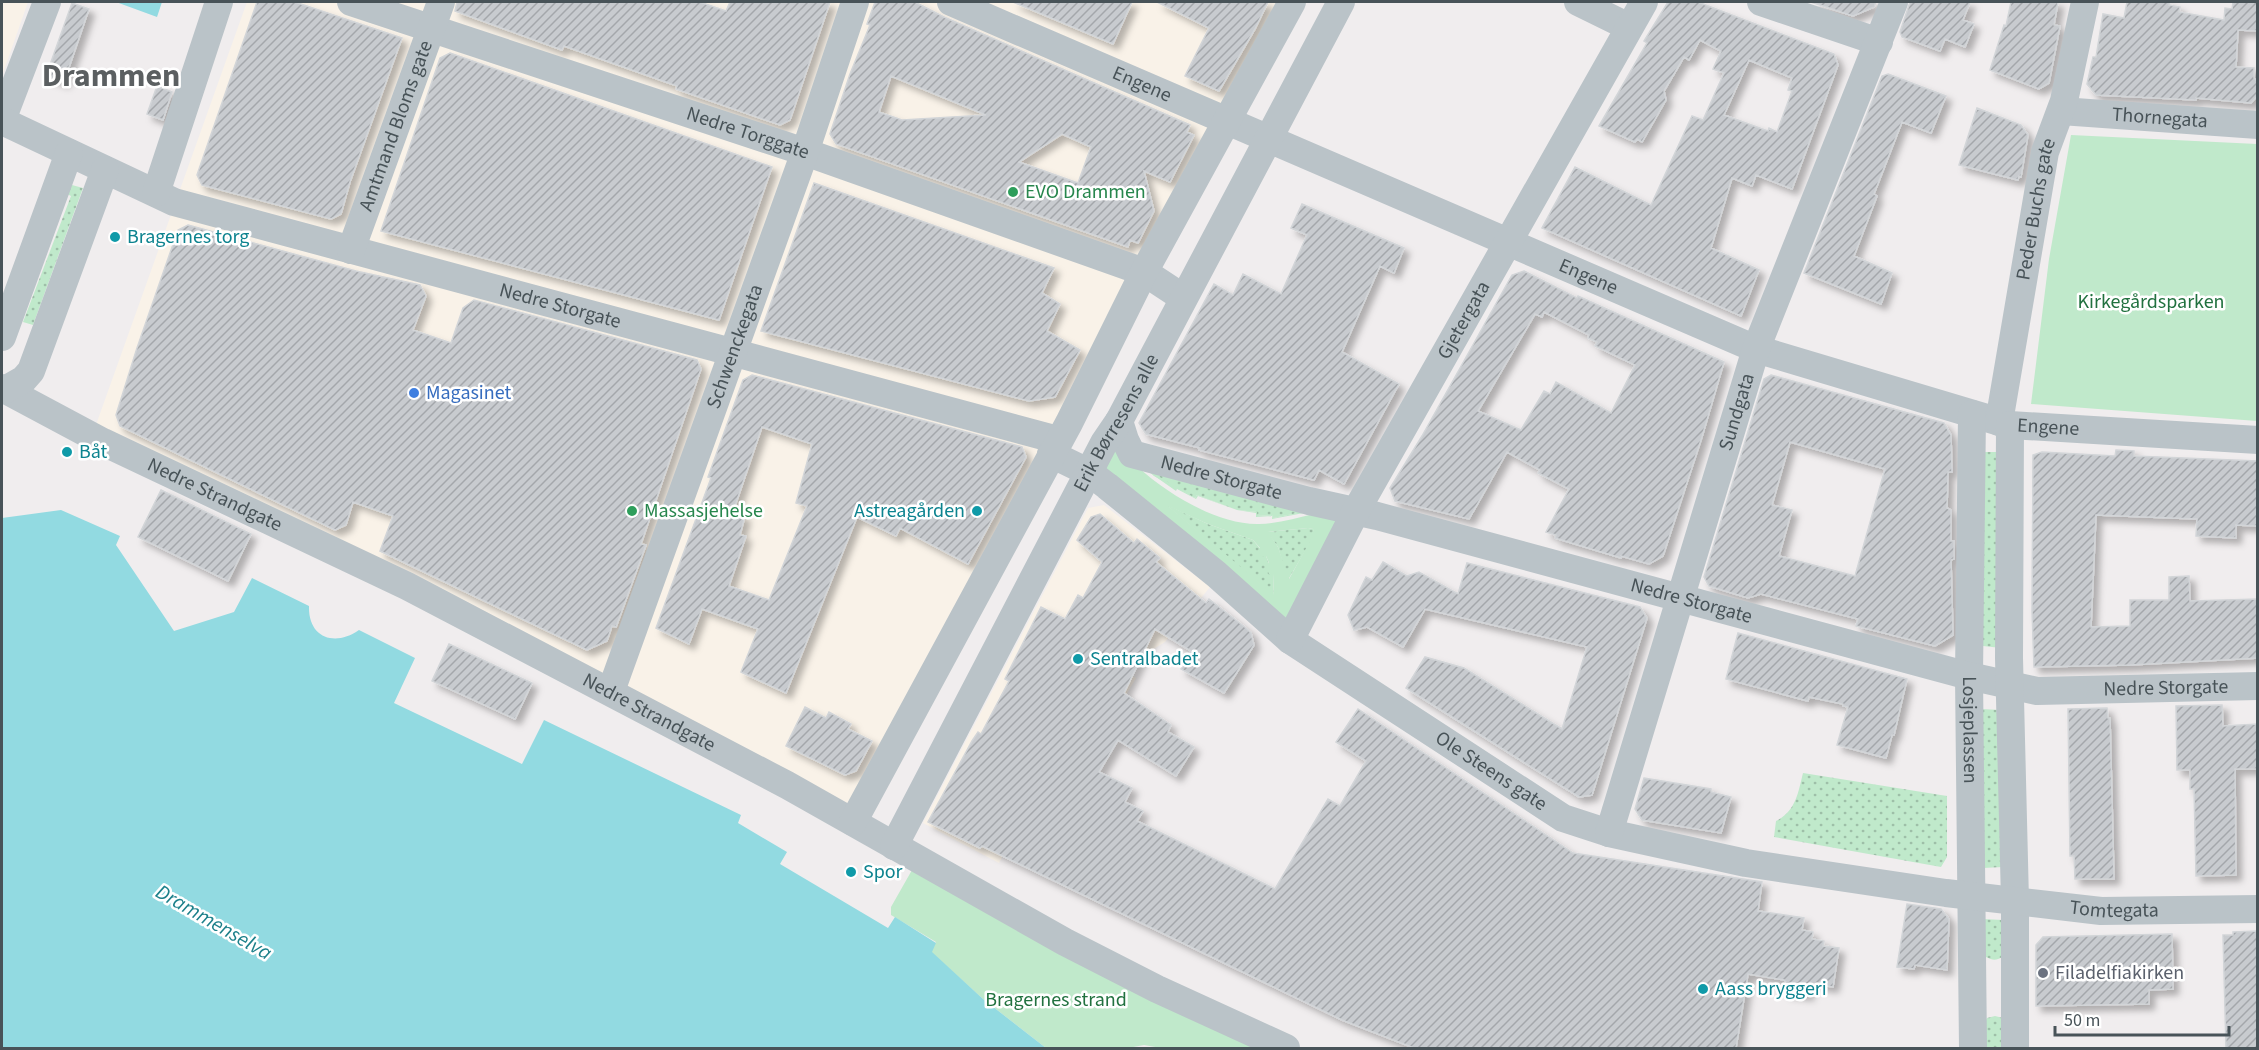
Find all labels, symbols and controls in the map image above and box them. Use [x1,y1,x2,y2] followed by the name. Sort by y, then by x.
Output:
[352,37,440,215] street label: Amtmand Bloms gate
[42,53,180,99] district label: Drammen
[1108,59,1176,110] street label: Engene
[683,100,813,166] street label: Nedre Torggate
[2111,101,2209,135] street label: Thornegata
[2009,134,2063,282] street label: Peder Buchs gate
[1025,178,1146,206] place label: EVO Drammen
[1006,185,1020,199] marker: EVO Drammen
[127,223,249,251] place label: Bragernes torg
[108,230,122,244] marker: Bragernes torg
[1554,252,1622,302] street label: Engene
[496,276,624,336] street label: Nedre Storgate
[1430,276,1497,365] street label: Gjetergata
[700,281,770,413] street label: Schwenckegata
[2078,288,2225,316] park label: Kirkegårdsparken
[1067,349,1166,497] street label: Erik Børresens alle
[1712,370,1762,454] street label: Sundgata
[426,379,511,407] place label: Magasinet
[407,386,421,400] marker: Magasinet
[2016,411,2080,443] street label: Engene
[79,438,108,466] place label: Båt
[60,445,74,459] marker: Båt
[1157,448,1285,507] street label: Nedre Storgate
[142,451,287,539] street label: Nedre Strandgate
[644,497,763,525] place label: Massasjehelse
[854,497,965,525] place label: Astreagården
[625,504,639,518] marker: Massasjehelse
[970,504,984,518] marker: Astreagården
[1627,571,1755,631] street label: Nedre Storgate
[1090,645,1199,673] place label: Sentralbadet
[1071,652,1085,666] marker: Sentralbadet
[578,666,720,759] street label: Nedre Strandgate
[2103,673,2229,703] street label: Nedre Storgate
[1955,676,1984,784] street label: Losjeplassen
[1430,724,1552,818] street label: Ole Steens gate
[863,858,903,886] place label: Spor
[844,865,858,879] marker: Spor
[150,877,278,967] water label: Drammenselva
[2068,893,2159,926] street label: Tomtegata
[2055,959,2184,987] place label: Filadelfiakirken
[2036,966,2050,980] marker: Filadelfiakirken
[1715,975,1827,1003] place label: Aass bryggeri
[1696,982,1710,996] marker: Aass bryggeri
[985,986,1127,1014] park label: Bragernes strand
[2055,999,2229,1037] scale bar
[2064,1008,2100,1033] text: 50 m

